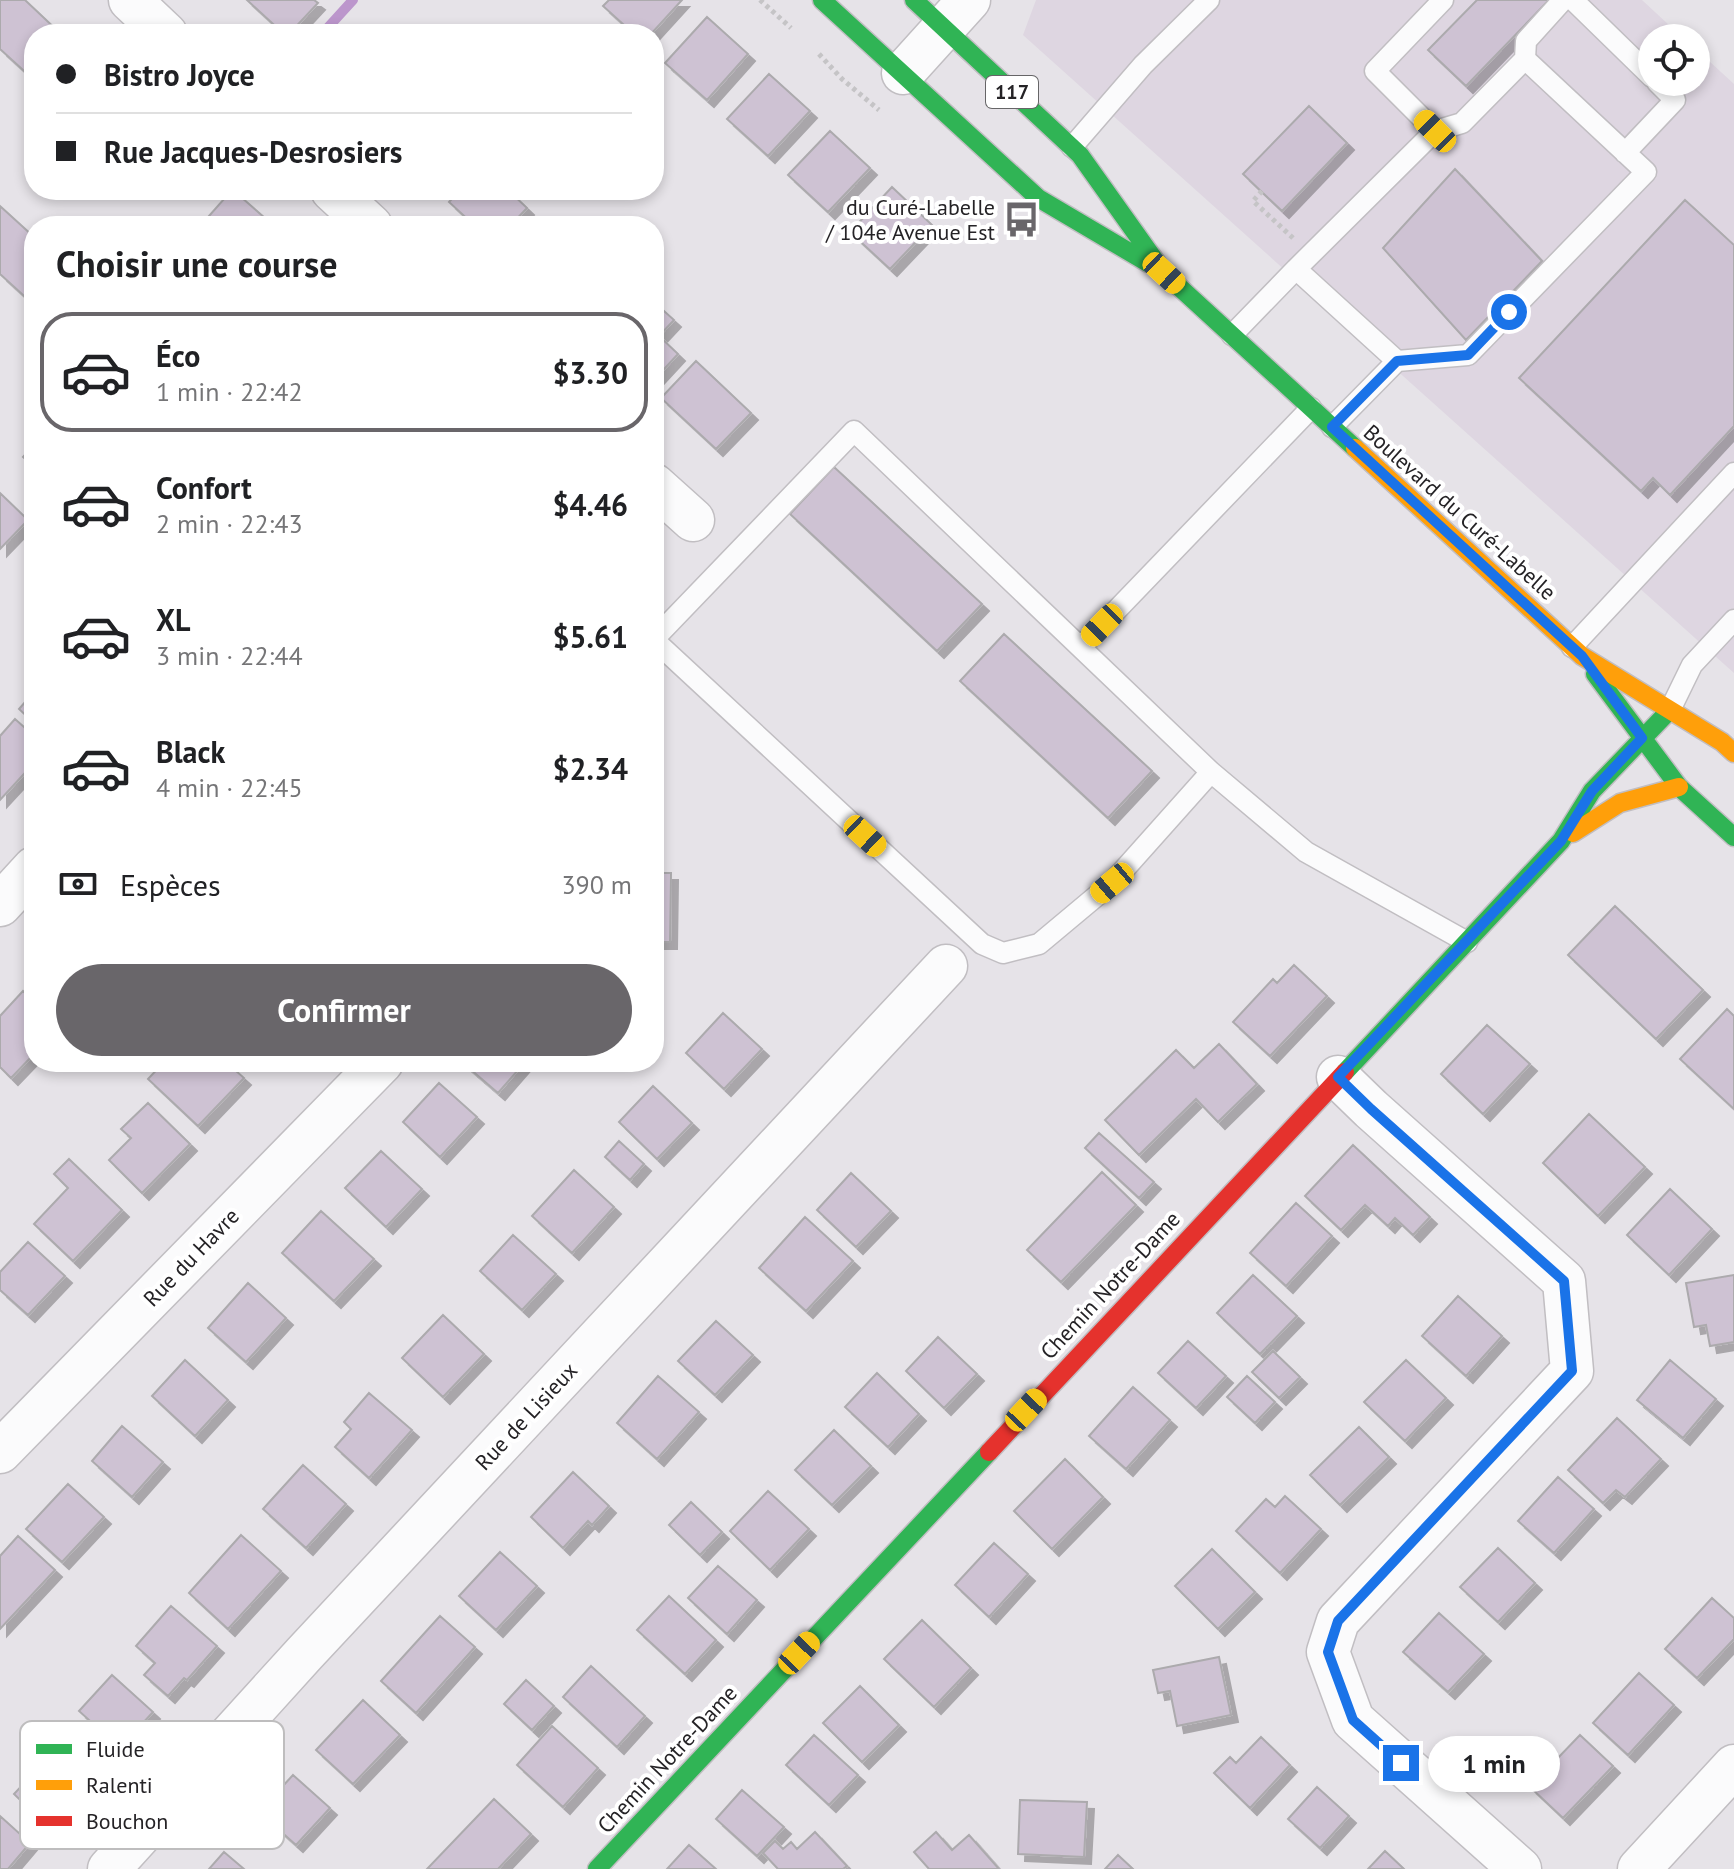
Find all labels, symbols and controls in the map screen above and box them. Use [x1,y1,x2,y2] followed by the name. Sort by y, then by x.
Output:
[1638,24,1710,96] map controls
[1638,24,1710,96] button: locate
[104,55,255,94] text: Bistro Joyce
[986,76,1038,108] road number: 117
[1410,106,1460,156] car
[104,132,402,171] text: Rue Jacques-Desrosiers
[825,193,996,246] place label: du Curé-Labelle / 104e Avenue Est
[1002,201,1040,239] bus stop icon: du Curé-Labelle / 104e Avenue Est
[56,240,338,287] text: Choisir une course
[1138,248,1190,298] car
[1491,294,1527,330] route start
[60,336,132,408] icon: car
[156,336,200,375] text: Éco
[553,353,628,392] text: $3.30
[156,375,303,408] text: 1 min · 22:42
[1358,418,1562,606] street label: Boulevard du Curé-Labelle
[60,468,132,540] icon: car
[156,468,252,507] text: Confort
[553,485,628,524] text: $4.46
[156,507,303,540] text: 2 min · 22:43
[1077,599,1127,651] car
[60,600,132,672] icon: car
[156,600,190,639] text: XL
[553,617,628,656] text: $5.61
[156,639,303,672] text: 3 min · 22:44
[60,732,132,804] icon: car
[156,732,225,771] text: Black
[553,749,628,788] text: $2.34
[156,771,303,804] text: 4 min · 22:45
[839,811,891,861] car
[1086,858,1138,908] car
[56,862,100,906] icon: cash
[120,865,221,904] text: Espèces
[561,868,632,901] text: 390 m
[56,964,632,1056] button: Confirmer
[137,1202,245,1312] street label: Rue du Havre
[1034,1205,1186,1365] street label: Chemin Notre-Dame
[469,1356,583,1476] street label: Rue de Lisieux
[1001,1384,1051,1436] car
[774,1627,824,1679] car
[591,1679,743,1839] street label: Chemin Notre-Dame
[20,1721,284,1849] legend
[86,1735,145,1763] text: Fluide
[1429,1735,1561,1791] callout: 1 min
[1383,1745,1419,1781] route end
[1462,1747,1526,1780] text: 1 min
[86,1771,153,1799] text: Ralenti
[86,1807,168,1835] text: Bouchon

